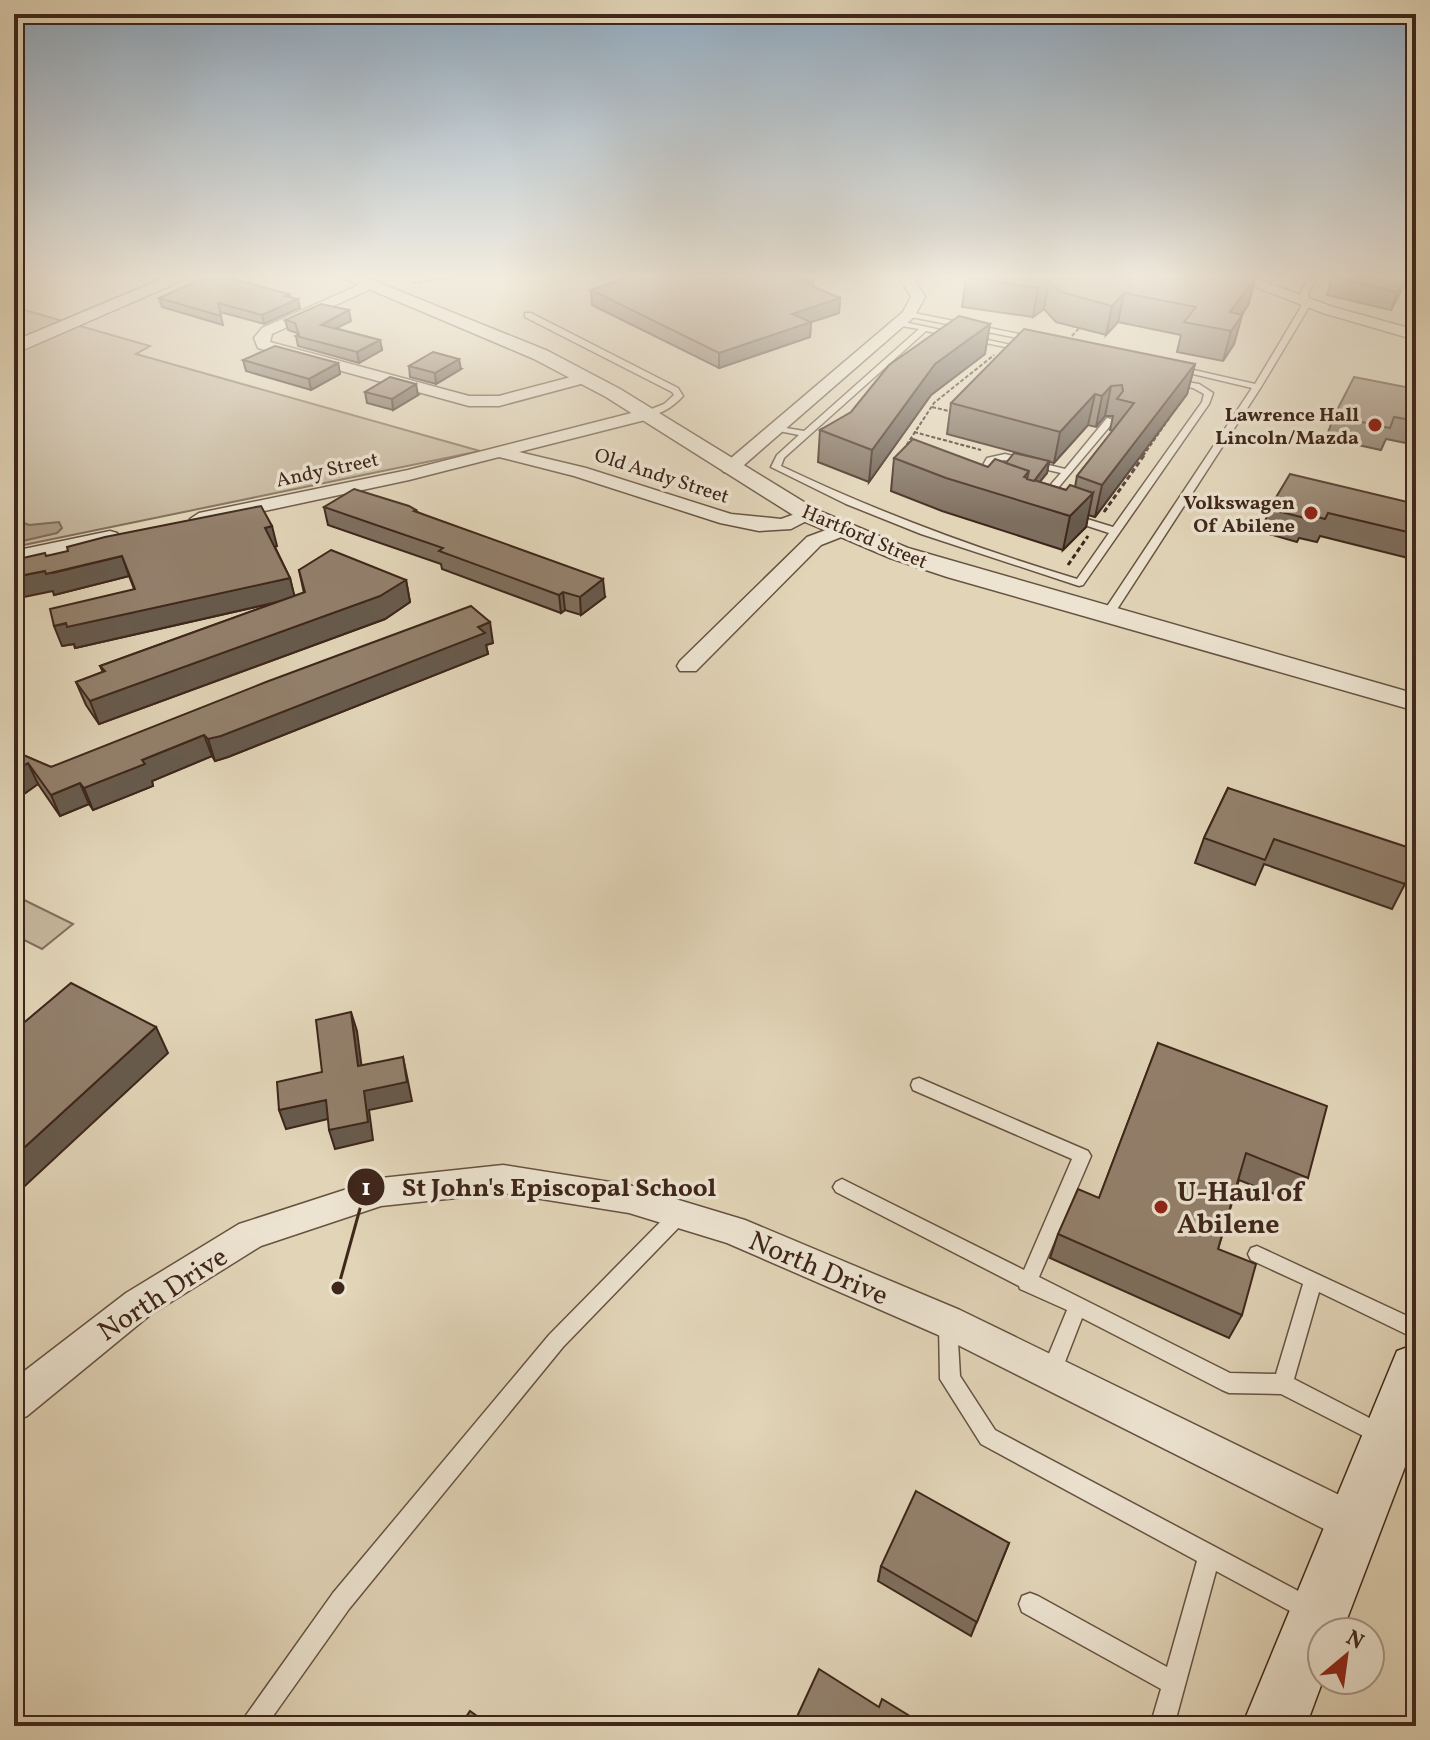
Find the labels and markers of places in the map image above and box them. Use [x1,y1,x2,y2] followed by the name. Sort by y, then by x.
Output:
[1215,402,1359,453] place label: Lawrence Hall Lincoln/Mazda
[1366,416,1384,434] marker: Lawrence Hall Lincoln/Mazda
[1183,490,1295,541] place label: Volkswagen Of Abilene
[1302,504,1320,522] marker: Volkswagen Of Abilene
[346,1162,733,1212] callout: St John's Episcopal School
[1177,1174,1305,1245] place label: U-Haul of Abilene
[1152,1198,1170,1216] marker: U-Haul of Abilene

